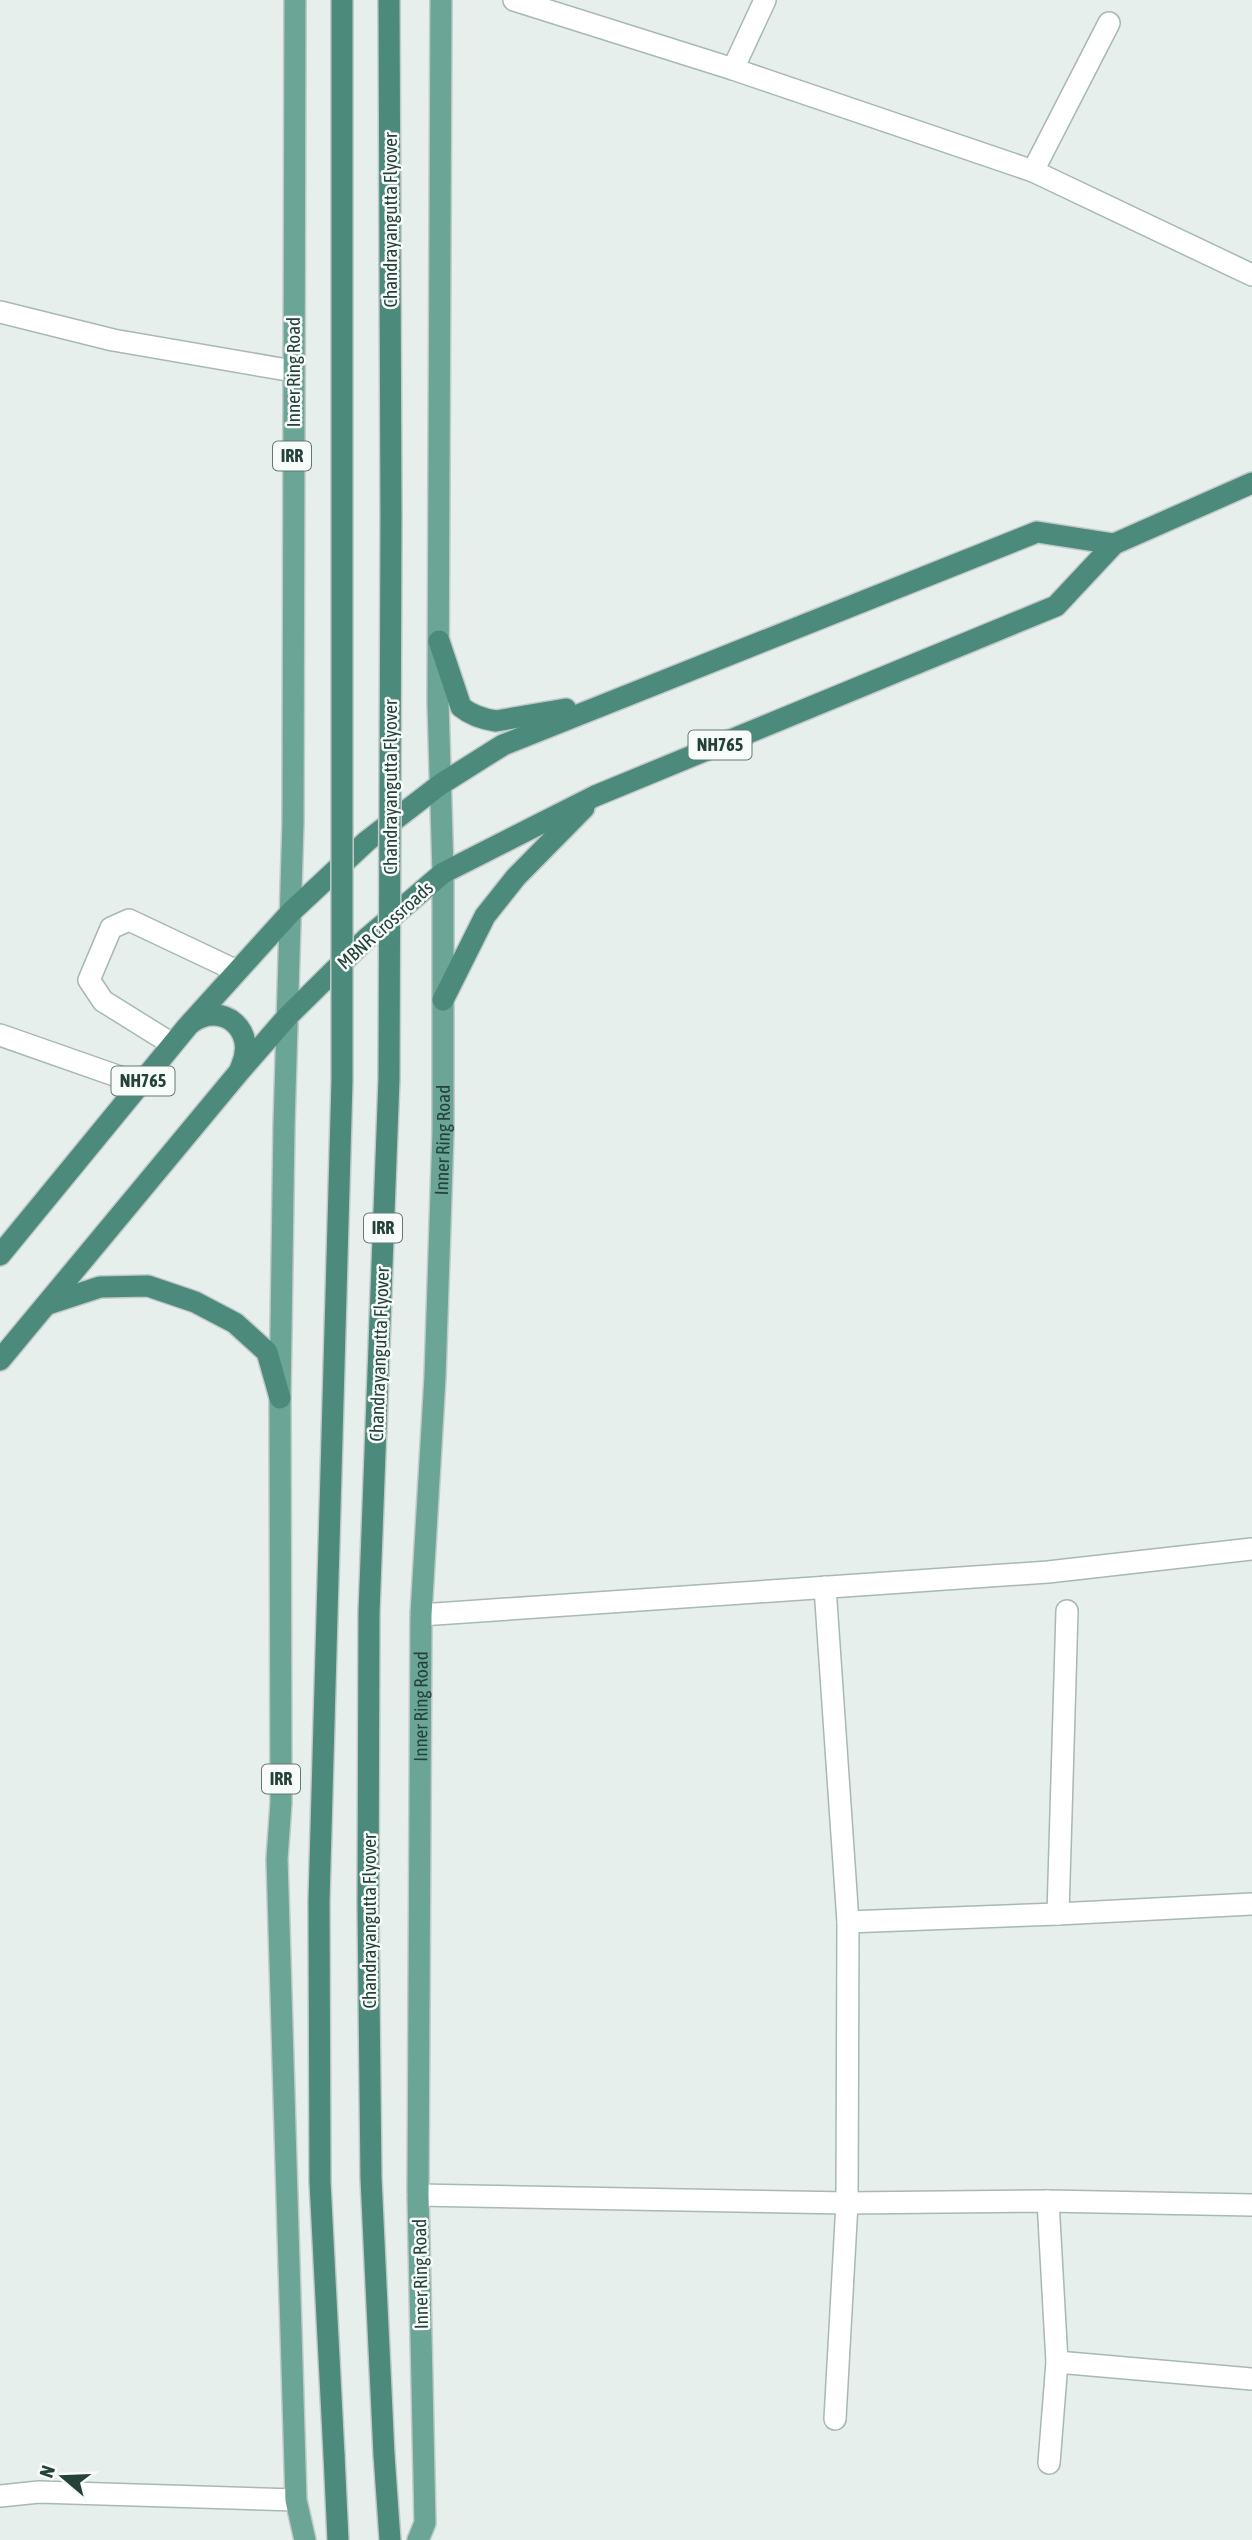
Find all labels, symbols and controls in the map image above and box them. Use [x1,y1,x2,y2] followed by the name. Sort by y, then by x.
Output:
[379,132,401,308] street label: Chandrayangutta Flyover
[282,317,304,427] street label: Inner Ring Road
[273,442,311,470] road number: IRR
[379,699,401,875] street label: Chandrayangutta Flyover
[688,730,752,760] road number: NH765
[333,876,437,974] street label: MBNR Crossroads
[111,1066,174,1096] road number: NH765
[430,1085,454,1196] street label: Inner Ring Road
[364,1213,402,1242] road number: IRR
[365,1266,393,1442] street label: Chandrayangutta Flyover
[409,1651,432,1762] street label: Inner Ring Road
[262,1764,300,1794] road number: IRR
[358,1833,380,2009] street label: Chandrayangutta Flyover
[408,2219,432,2329] street label: Inner Ring Road
[28,2442,98,2512] north arrow
[35,2463,59,2480] text: N

